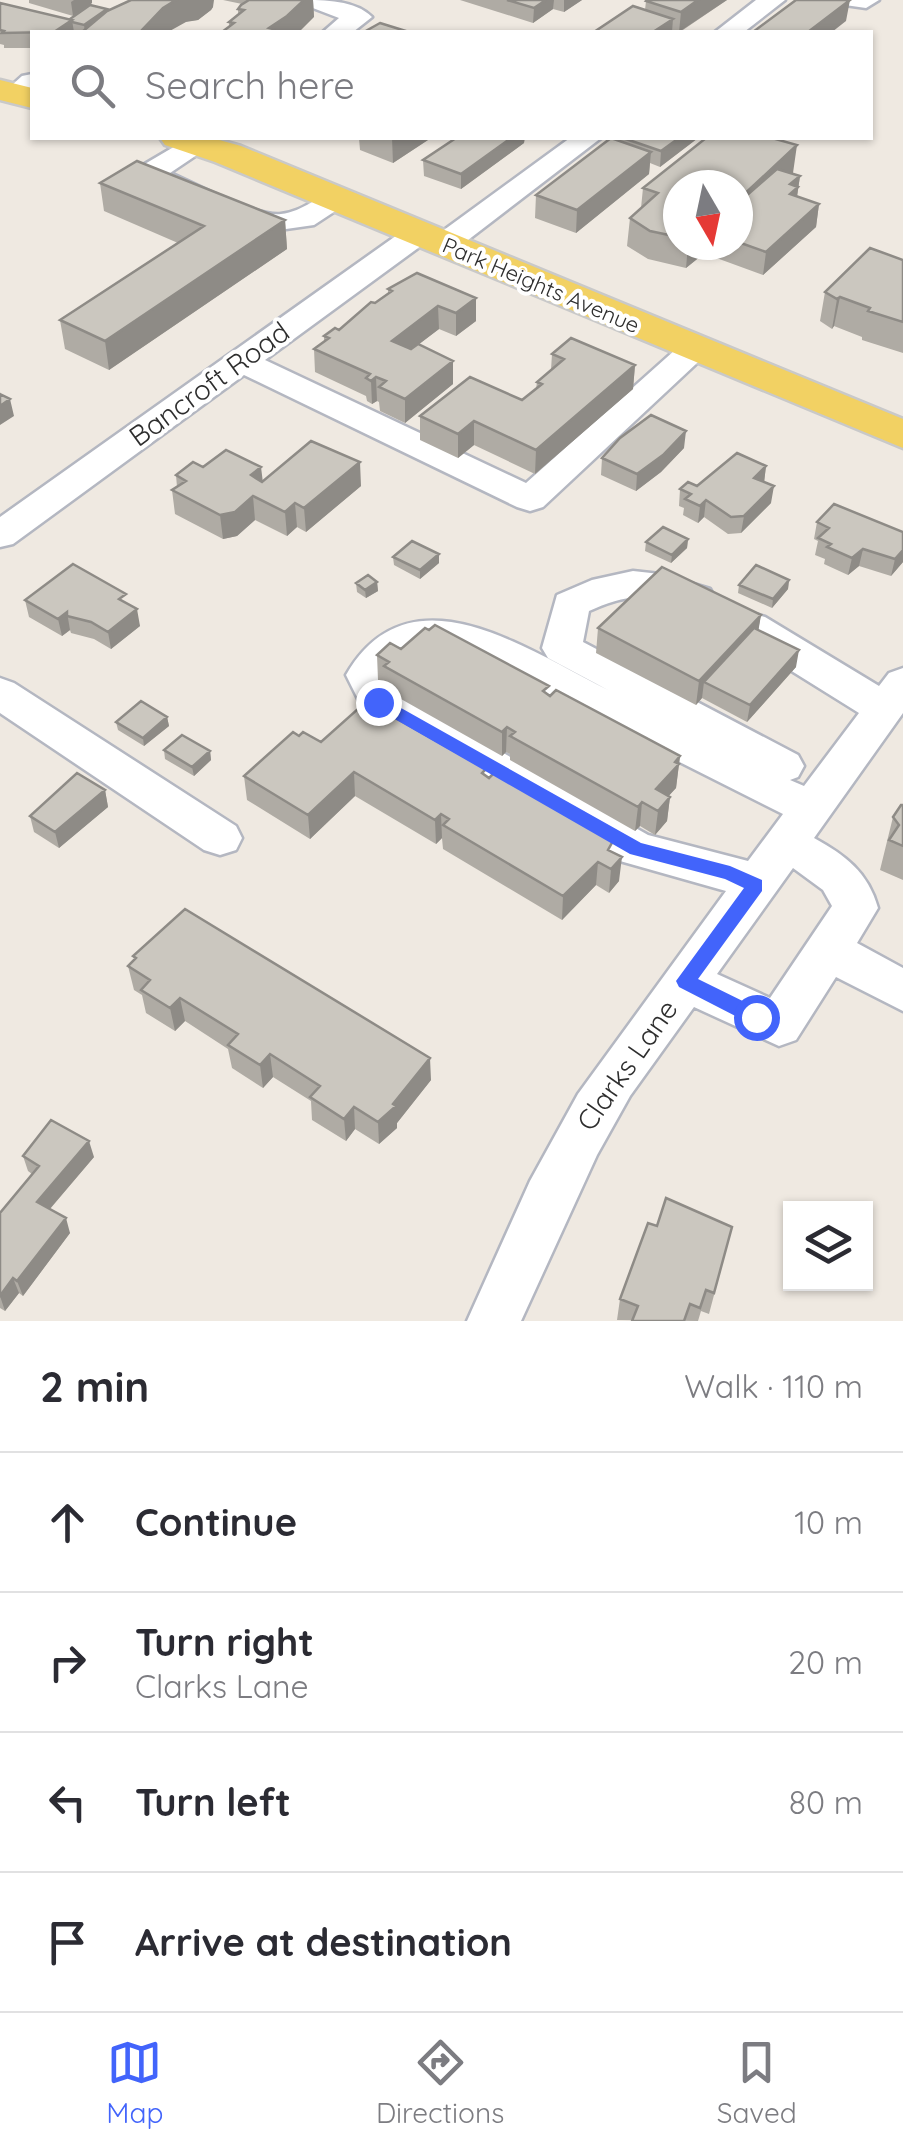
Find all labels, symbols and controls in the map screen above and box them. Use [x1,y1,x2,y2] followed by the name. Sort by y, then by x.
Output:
[30,30,873,140] search box
[65,58,120,113] icon: search
[145,61,355,109] text: Search here
[663,170,753,260] north arrow
[438,231,644,339] street label: Park Heights Avenue
[122,314,296,454] street label: Bancroft Road
[356,680,402,726] route end
[569,992,685,1137] street label: Clarks Lane
[734,995,780,1041] route start
[783,1201,873,1291] map controls
[783,1201,873,1291] button: layers
[40,1360,149,1413] text: 2 min
[684,1366,863,1406] text: Walk · 110 m
[40,1495,95,1550] icon: ahead
[135,1498,297,1546] text: Continue
[794,1502,863,1542] text: 10 m
[135,1618,314,1666] text: Turn right
[40,1635,95,1690] icon: right
[788,1642,863,1682] text: 20 m
[135,1666,309,1706] text: Clarks Lane
[40,1775,95,1830] icon: left
[135,1778,291,1826] text: Turn left
[789,1782,863,1822] text: 80 m
[40,1915,95,1970] icon: arrive
[135,1918,512,1966] text: Arrive at destination
[106,2035,163,2130] tab: Map
[376,2035,504,2130] tab: Directions
[717,2035,797,2130] tab: Saved

